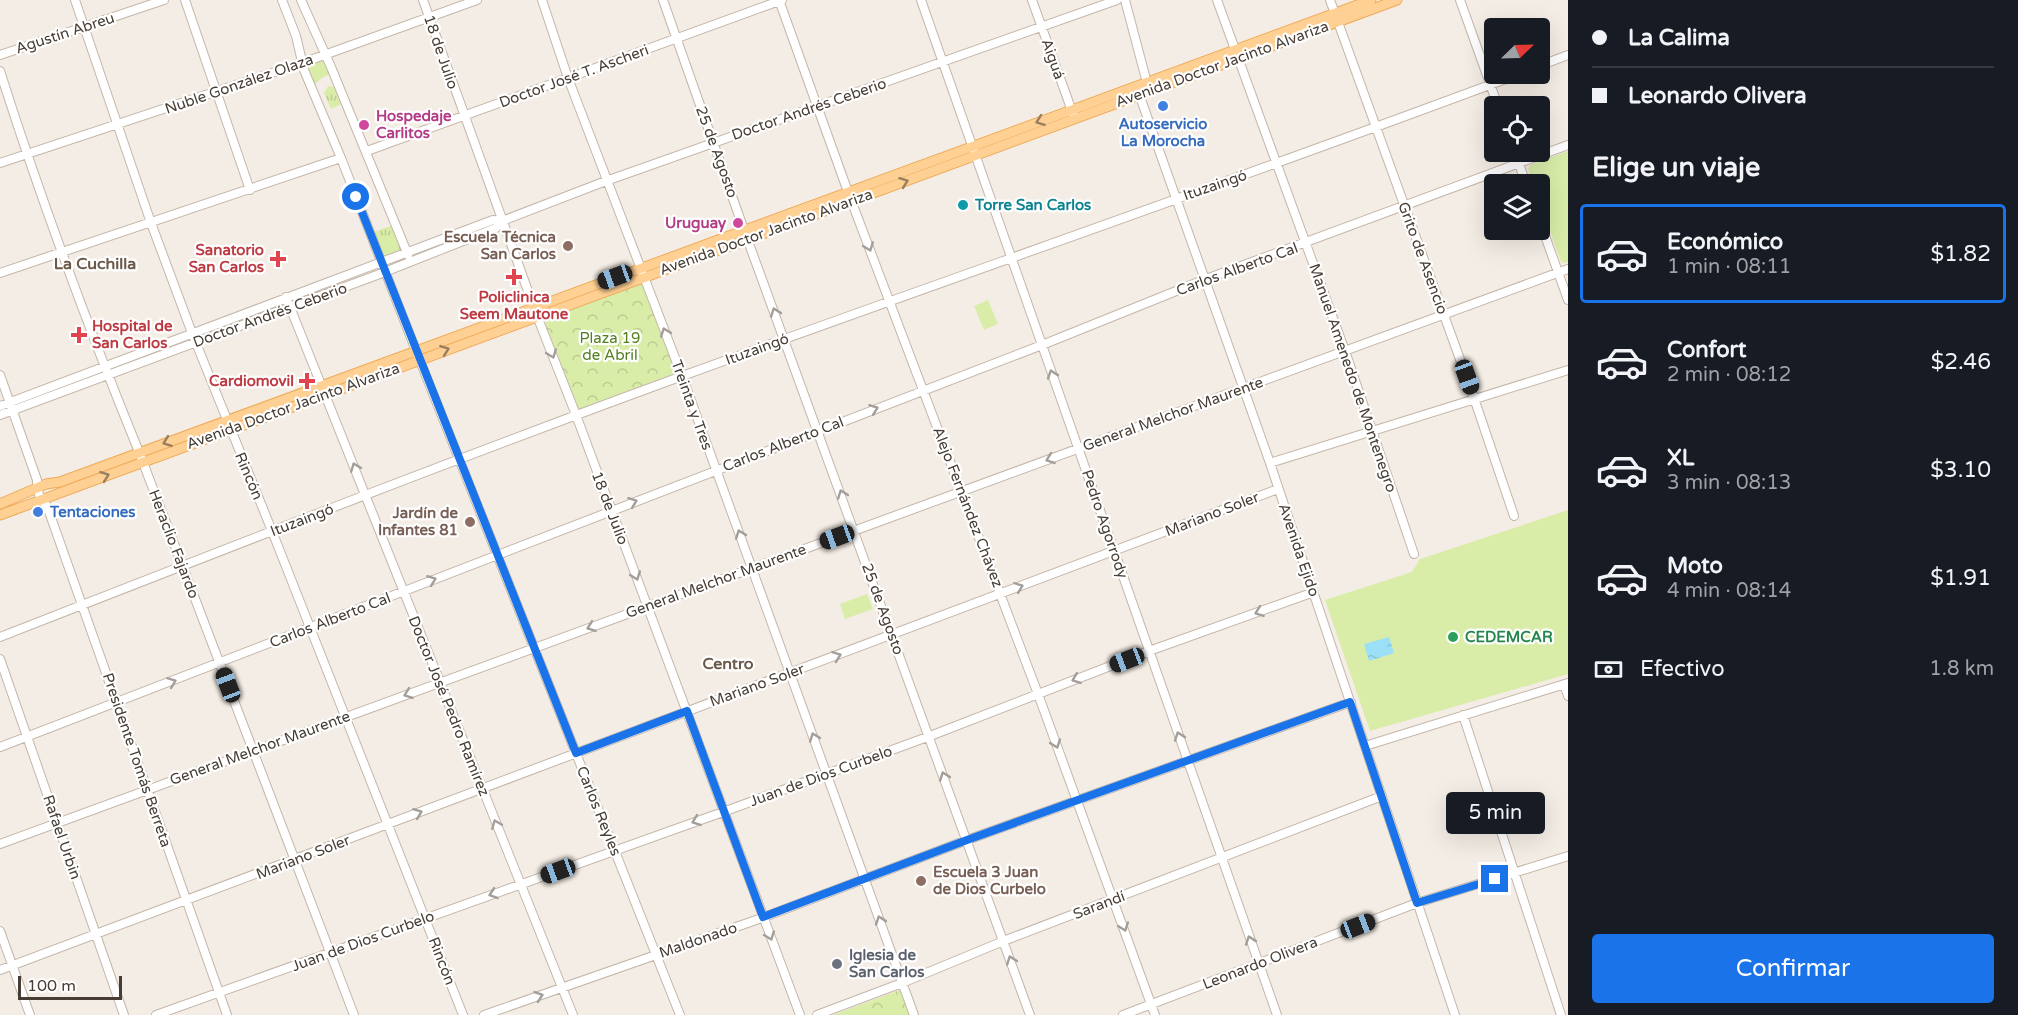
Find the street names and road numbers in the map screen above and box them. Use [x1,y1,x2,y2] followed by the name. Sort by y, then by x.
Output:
[13,9,117,57] street label: Agustín Abreu
[420,13,462,91] street label: 18 de Julio
[1113,17,1331,111] street label: Avenida Doctor Jacinto Alvariza
[1037,36,1069,82] street label: Aiguá
[497,41,651,111] street label: Doctor José T. Ascheri
[162,50,316,118] street label: Nuble González Olaza
[729,74,889,144] street label: Doctor Andrés Ceberio
[692,104,742,200] street label: 25 de Agosto
[1181,166,1249,204] street label: Ituzaingó
[657,185,875,279] street label: Avenida Doctor Jacinto Alvariza
[1394,199,1452,317] street label: Grito de Asencio
[1174,239,1300,299] street label: Carlos Alberto Cal
[1305,261,1401,495] street label: Manuel Amenedo de Montenegro
[191,279,349,351] street label: Doctor Andrés Ceberio
[723,329,791,369] street label: Ituzaingó
[667,358,717,452] street label: Treinta y Tres
[184,359,402,453] street label: Avenida Doctor Jacinto Alvariza
[1080,373,1266,455] street label: General Melchor Maurente
[720,413,846,475] street label: Carlos Alberto Cal
[929,424,1007,590] street label: Alejo Fernández Chávez
[231,450,267,502] street label: Rincón
[1078,467,1132,581] street label: Pedro Agorrody
[588,469,632,547] street label: 18 de Julio
[145,487,203,601] street label: Heraclio Fajardo
[1162,488,1262,540] street label: Mariano Soler
[268,500,336,540] street label: Ituzaingó
[1275,501,1323,599] street label: Avenida Ejido
[623,540,809,622] street label: General Melchor Maurente
[858,561,908,657] street label: 25 de Agosto
[267,589,393,651] street label: Carlos Alberto Cal
[405,613,493,799] street label: Doctor José Pedro Ramírez
[707,659,807,710] street label: Mariano Soler
[99,670,175,850] street label: Presidente Tomás Berreta
[167,707,353,789] street label: General Melchor Maurente
[747,742,895,810] street label: Juan de Dios Curbelo
[573,764,625,858] street label: Carlos Reyles
[39,792,85,882] street label: Rafael Urbin
[253,831,353,883] street label: Mariano Soler
[1070,887,1128,923] street label: Sarandí
[289,907,437,975] street label: Juan de Dios Curbelo
[657,918,739,962] street label: Maldonado
[1200,933,1320,993] street label: Leonardo Olivera
[425,935,459,987] street label: Rincón

